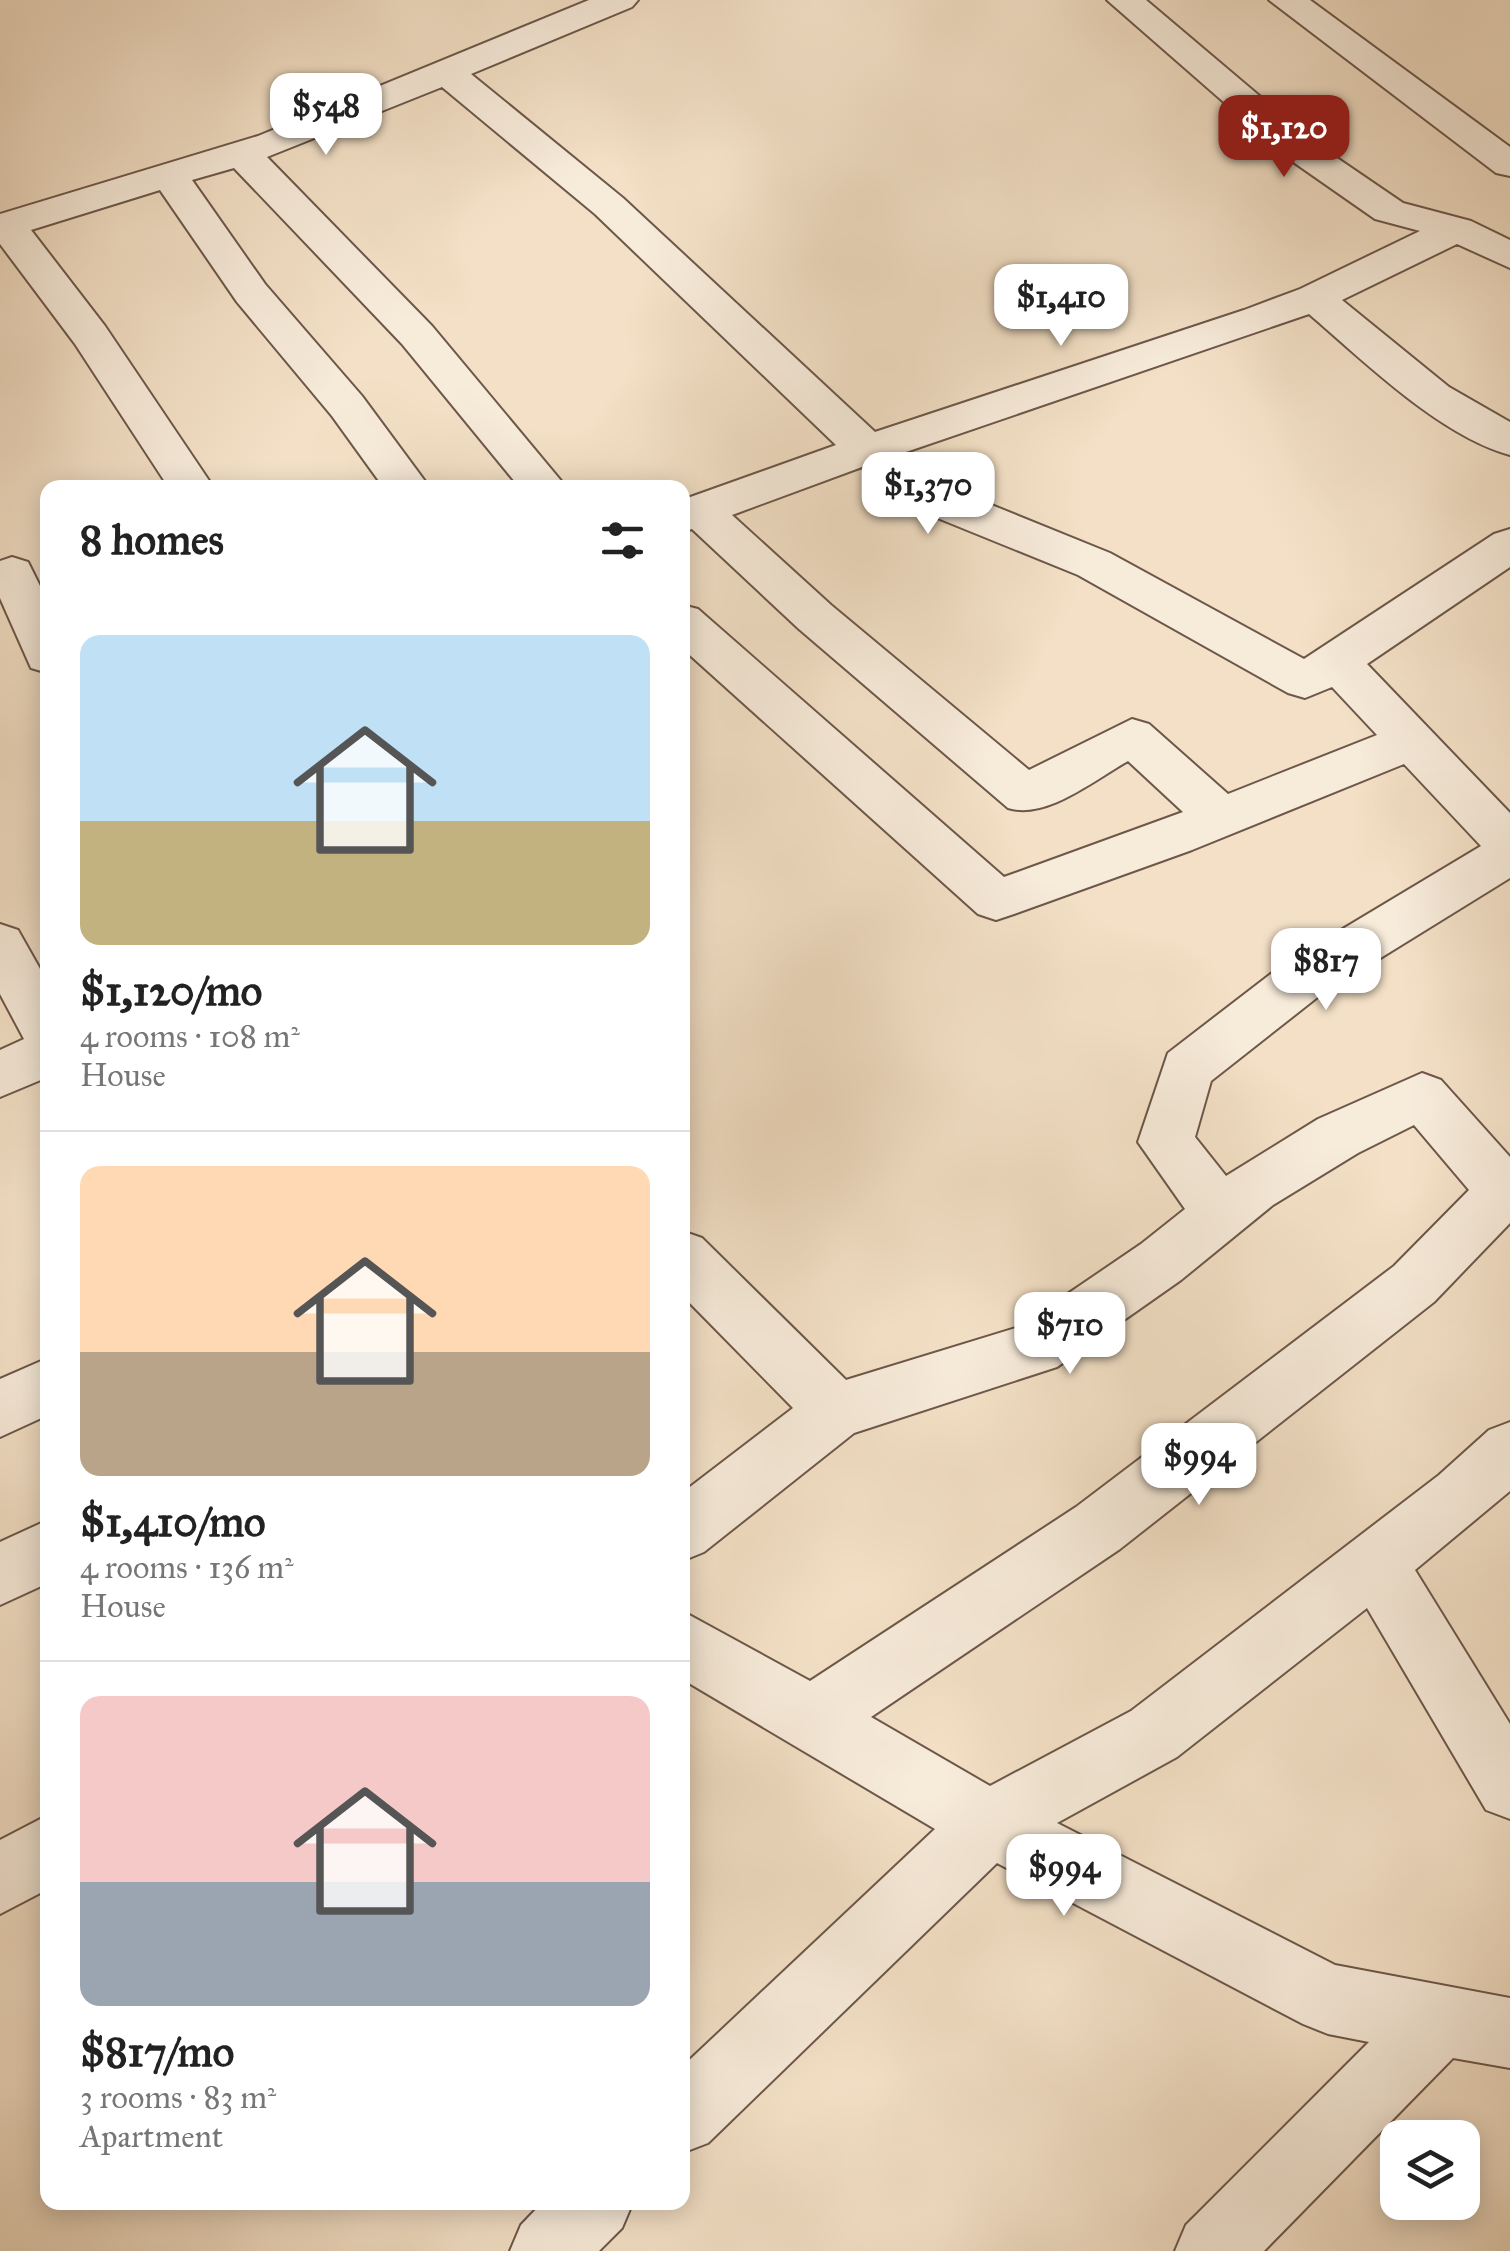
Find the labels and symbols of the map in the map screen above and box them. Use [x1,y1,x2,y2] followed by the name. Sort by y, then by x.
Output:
[267,73,385,158] pin: $548
[1203,95,1365,180] pin: $1,120
[980,264,1142,349] pin: $1,410
[847,452,1009,537] pin: $1,370
[1267,928,1385,1013] pin: $817
[1011,1292,1129,1377] pin: $710
[1140,1423,1258,1508] pin: $994
[1005,1834,1123,1919] pin: $994

